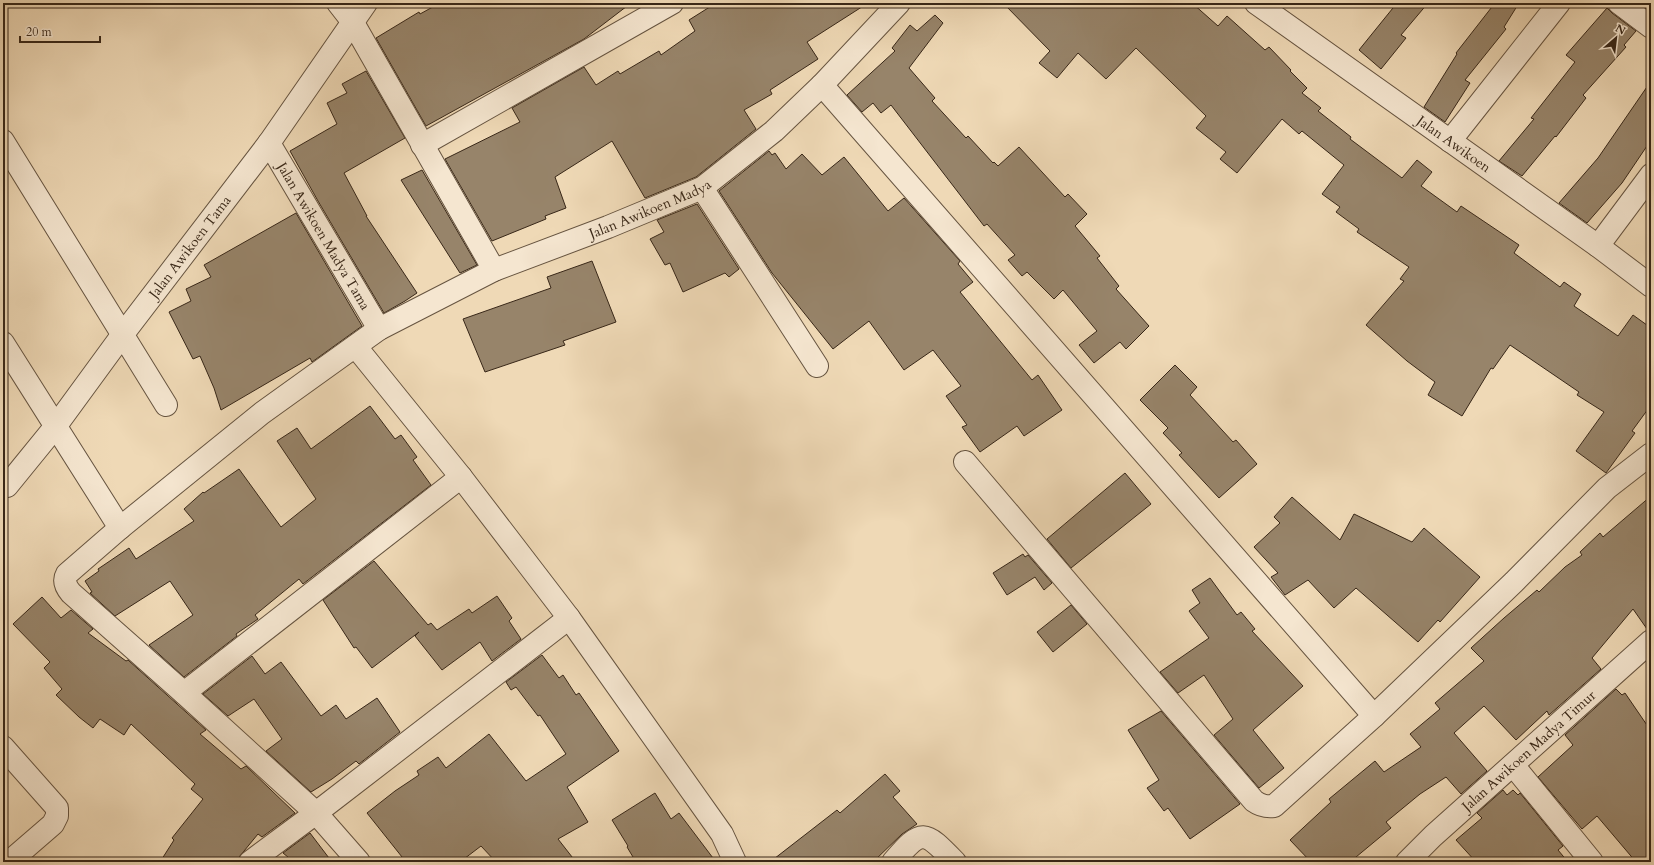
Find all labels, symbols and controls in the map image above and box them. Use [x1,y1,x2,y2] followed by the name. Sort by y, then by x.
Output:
[20,18,100,44] scale bar
[1596,18,1636,58] north arrow
[1613,21,1629,39] text: N
[26,24,53,40] text: 20 m
[1412,110,1495,177] street label: Jalan Awikoen
[272,157,375,313] street label: Jalan Awikoen Madya Tama
[584,175,715,244] street label: Jalan Awikoen Madya
[143,192,235,304] street label: Jalan Awikoen Tama
[1456,685,1600,817] street label: Jalan Awikoen Madya Timur

